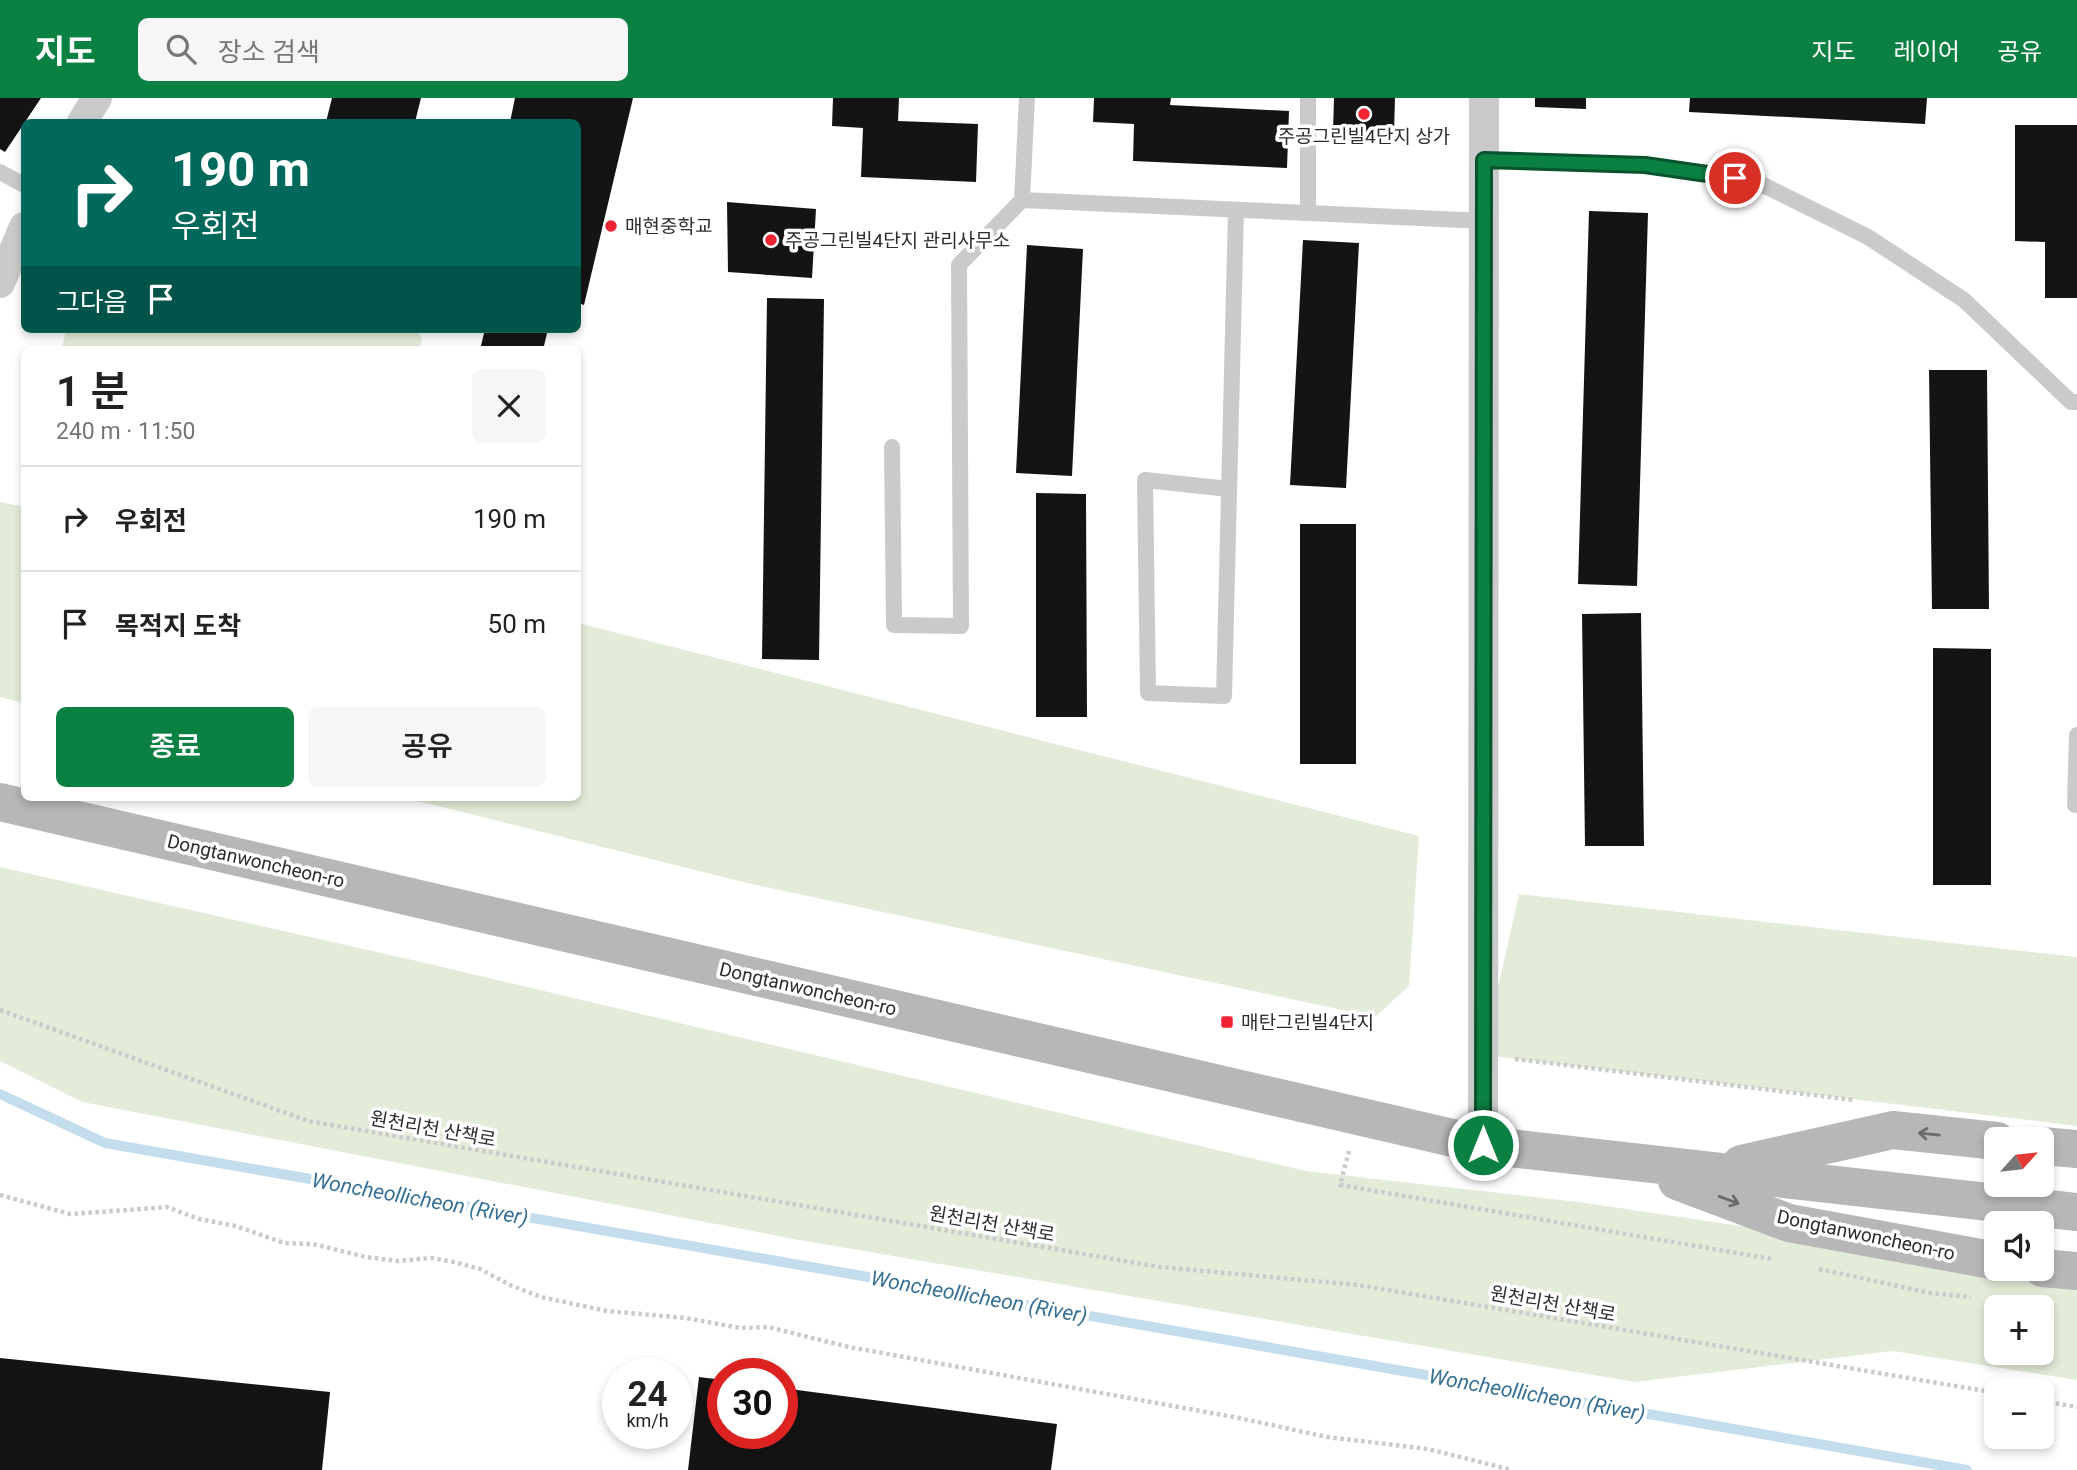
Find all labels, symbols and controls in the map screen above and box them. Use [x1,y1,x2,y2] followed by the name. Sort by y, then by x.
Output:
[138,18,628,81] search box
[162,30,200,68] icon: search
[35,32,96,71] text: 지도
[218,37,320,67] text: 장소 검색
[1811,38,1856,66] text: 지도
[1894,38,1960,66] text: 레이어
[1998,38,2042,66] text: 공유
[1356,106,1372,122] marker: 주공그린빌4단지 상가
[1278,125,1450,148] place label: 주공그린빌4단지 상가
[171,141,310,198] text: 190 m
[56,147,147,238] icon: right
[1705,148,1765,208] pin
[1716,159,1754,197] icon: arrive
[171,207,259,245] text: 우회전
[625,215,712,238] place label: 매현중학교
[603,218,619,234] marker: 매현중학교
[785,229,1010,252] place label: 주공그린빌4단지 관리사무소
[763,232,779,248] marker: 주공그린빌4단지 관리사무소
[142,280,180,318] icon: arrive
[56,287,128,317] text: 그다음
[56,367,129,416] text: 1 분
[472,369,546,443] button: close
[56,418,195,445] text: 240 m · 11:50
[56,500,94,538] icon: right
[473,504,546,534] text: 190 m
[115,506,187,536] text: 우회전
[56,605,94,643] icon: arrive
[488,609,546,639] text: 50 m
[115,611,241,641] text: 목적지 도착
[56,707,294,787] button: 종료
[308,707,546,787] button: 공유
[165,829,347,893] street label: Dongtanwoncheon-ro
[717,957,899,1021] street label: Dongtanwoncheon-ro
[1241,1011,1374,1034] place label: 매탄그린빌4단지
[1219,1014,1235,1030] marker: 매탄그린빌4단지
[368,1107,498,1151] street label: 원천리천 산책로
[1446,1108,1520,1182] position arrow
[1918,1127,1941,1140] one-way arrow
[1984,1127,2054,1197] north arrow
[1984,1127,2054,1449] map controls
[310,1168,530,1230] water label: Woncheollicheon (River)
[1717,1195,1739,1208] one-way arrow
[927,1202,1057,1246] street label: 원천리천 산책로
[1775,1205,1957,1265] street label: Dongtanwoncheon-ro
[1984,1211,2054,1281] button: sound
[869,1266,1089,1328] water label: Woncheollicheon (River)
[1488,1282,1618,1326] street label: 원천리천 산책로
[1984,1295,2054,1365] button: +
[707,1358,798,1449] speed limit sign: 30
[1427,1364,1647,1426] water label: Woncheollicheon (River)
[627,1374,668,1415] text: 24
[1984,1379,2054,1449] button: −
[626,1410,669,1431] text: km/h

